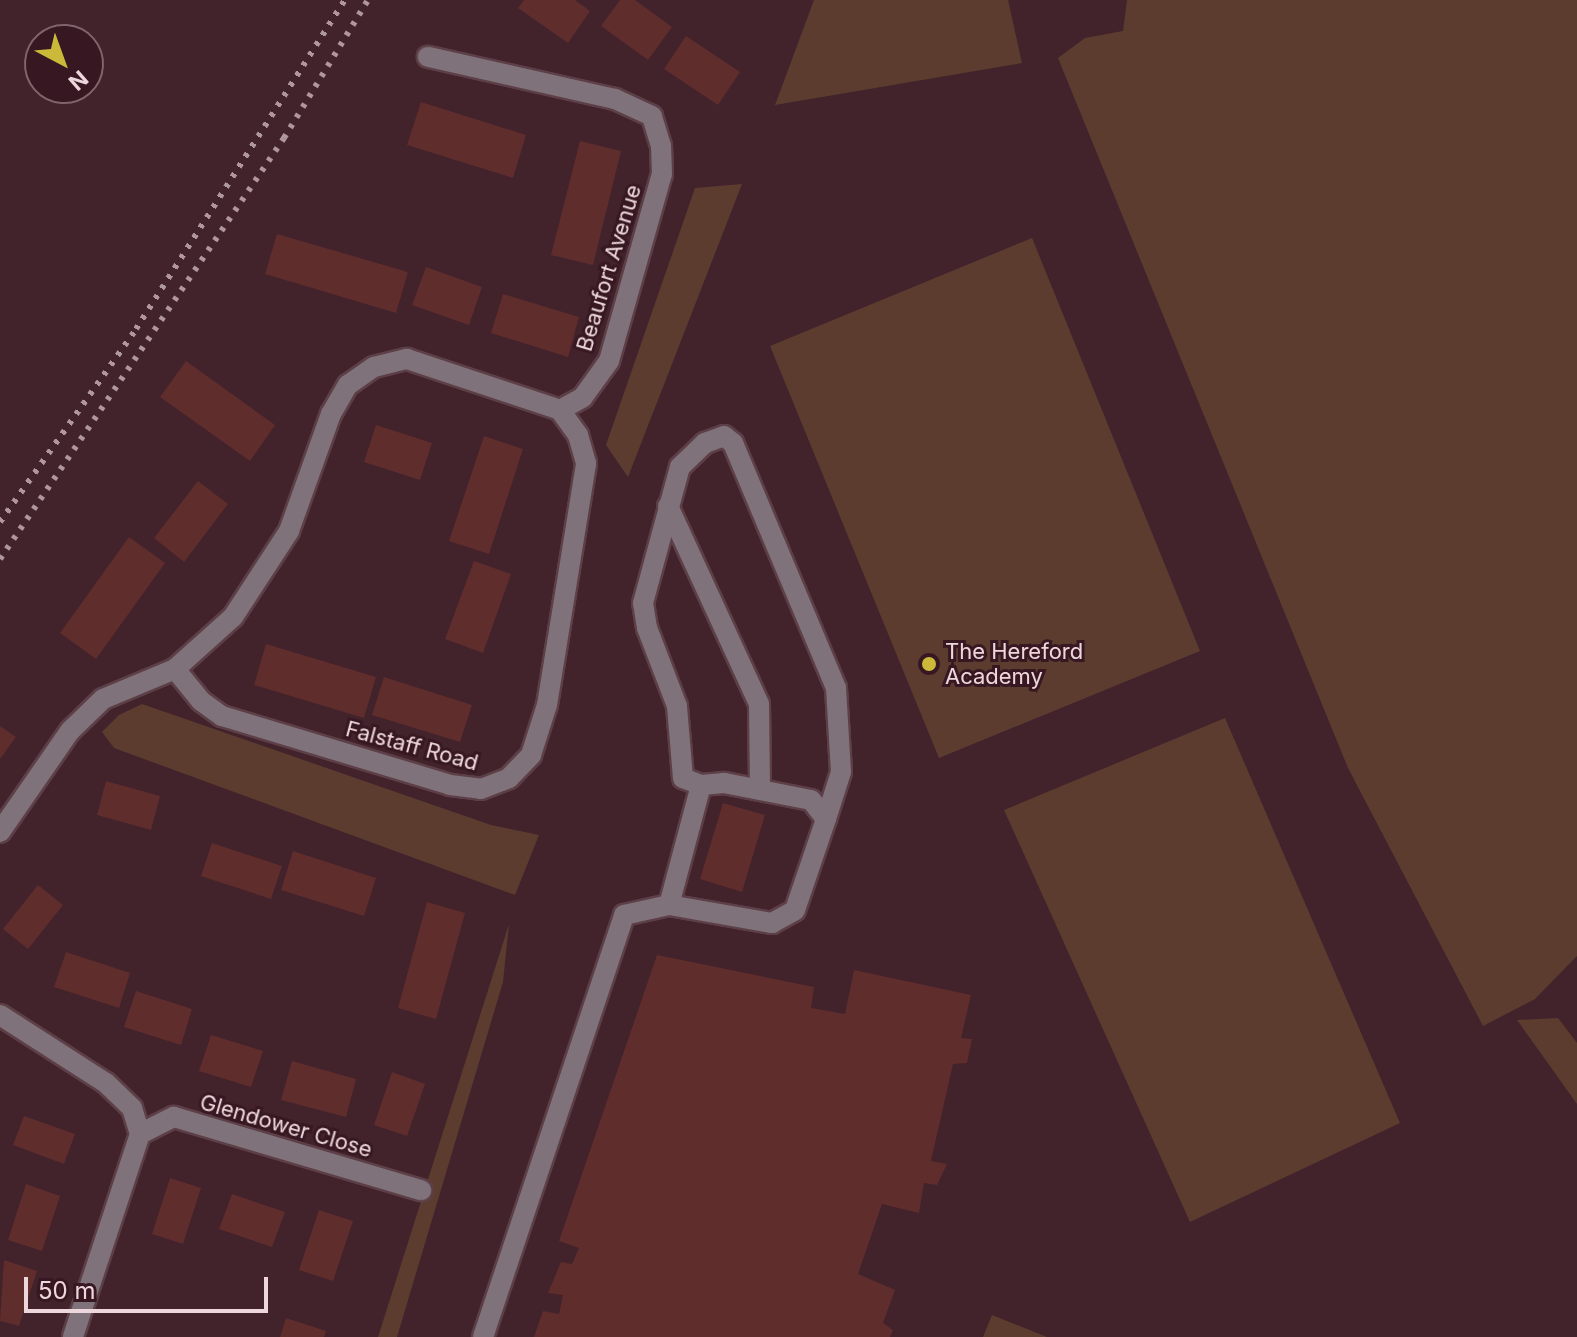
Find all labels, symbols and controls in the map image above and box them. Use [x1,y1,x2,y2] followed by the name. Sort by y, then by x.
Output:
[24,24,104,104] north arrow
[64,65,93,96] text: N
[571,182,647,354] street label: Beaufort Avenue
[945,638,1083,690] place label: The Hereford Academy
[920,655,938,673] marker: The Hereford Academy
[343,716,481,776] street label: Falstaff Road
[197,1089,375,1163] street label: Glendower Close
[28,1261,272,1311] scale bar
[38,1276,96,1305] text: 50 m

